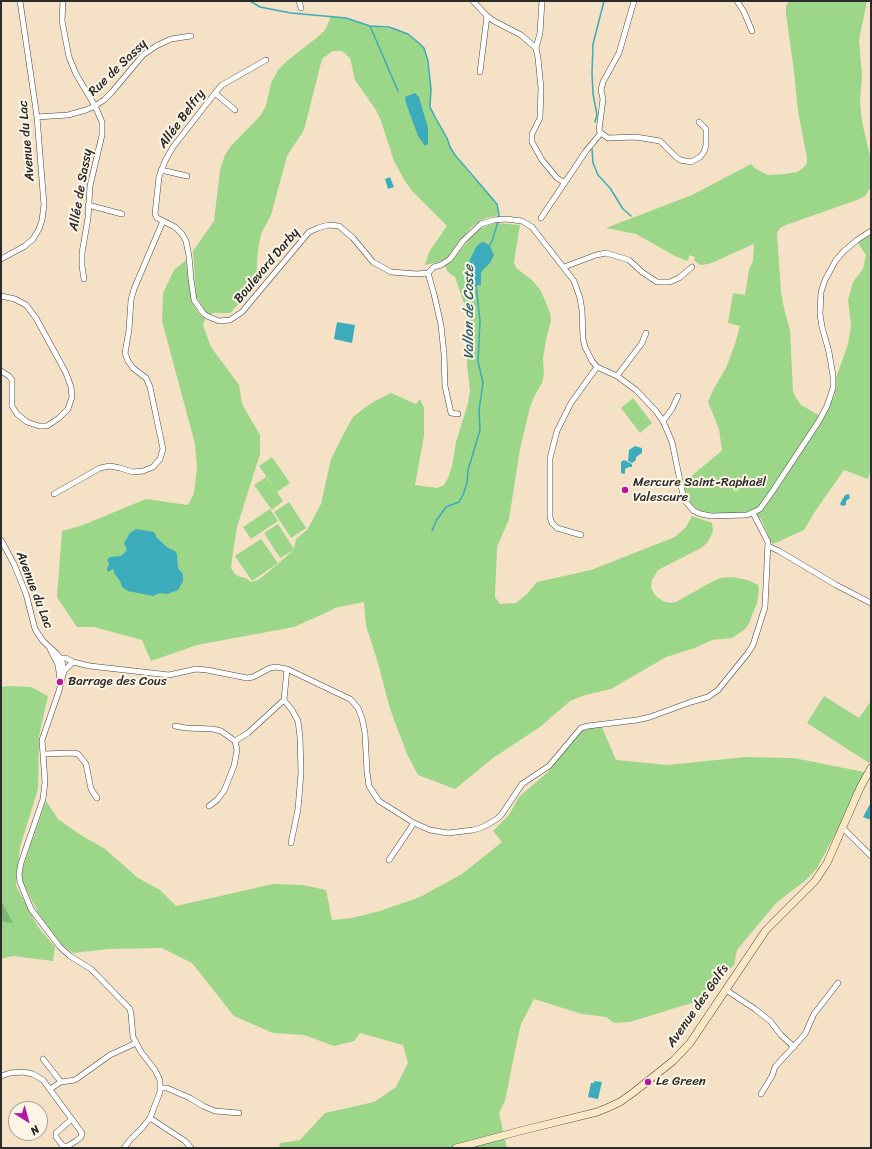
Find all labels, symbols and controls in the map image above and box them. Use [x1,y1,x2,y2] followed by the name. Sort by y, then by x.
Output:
[86,36,150,100] street label: Rue de Sassy
[155,87,209,151] street label: Allée Belfry
[16,100,38,182] street label: Avenue du Lac
[66,148,96,232] street label: Allée de Sassy
[231,225,303,307] street label: Boulevard Darby
[461,265,477,359] water label: Vallon de Coste
[633,475,766,506] place label: Mercure Saint-Raphaël Valescure
[620,485,630,495] marker: Mercure Saint-Raphaël Valescure
[12,549,56,631] street label: Avenue du Lac
[68,674,167,690] place label: Barrage des Cous
[55,677,65,687] marker: Barrage des Cous
[664,962,732,1050] street label: Avenue des Golfs
[656,1074,706,1090] place label: Le Green
[643,1077,653,1087] marker: Le Green
[8,1101,48,1141] north arrow
[26,1120,44,1140] text: N

